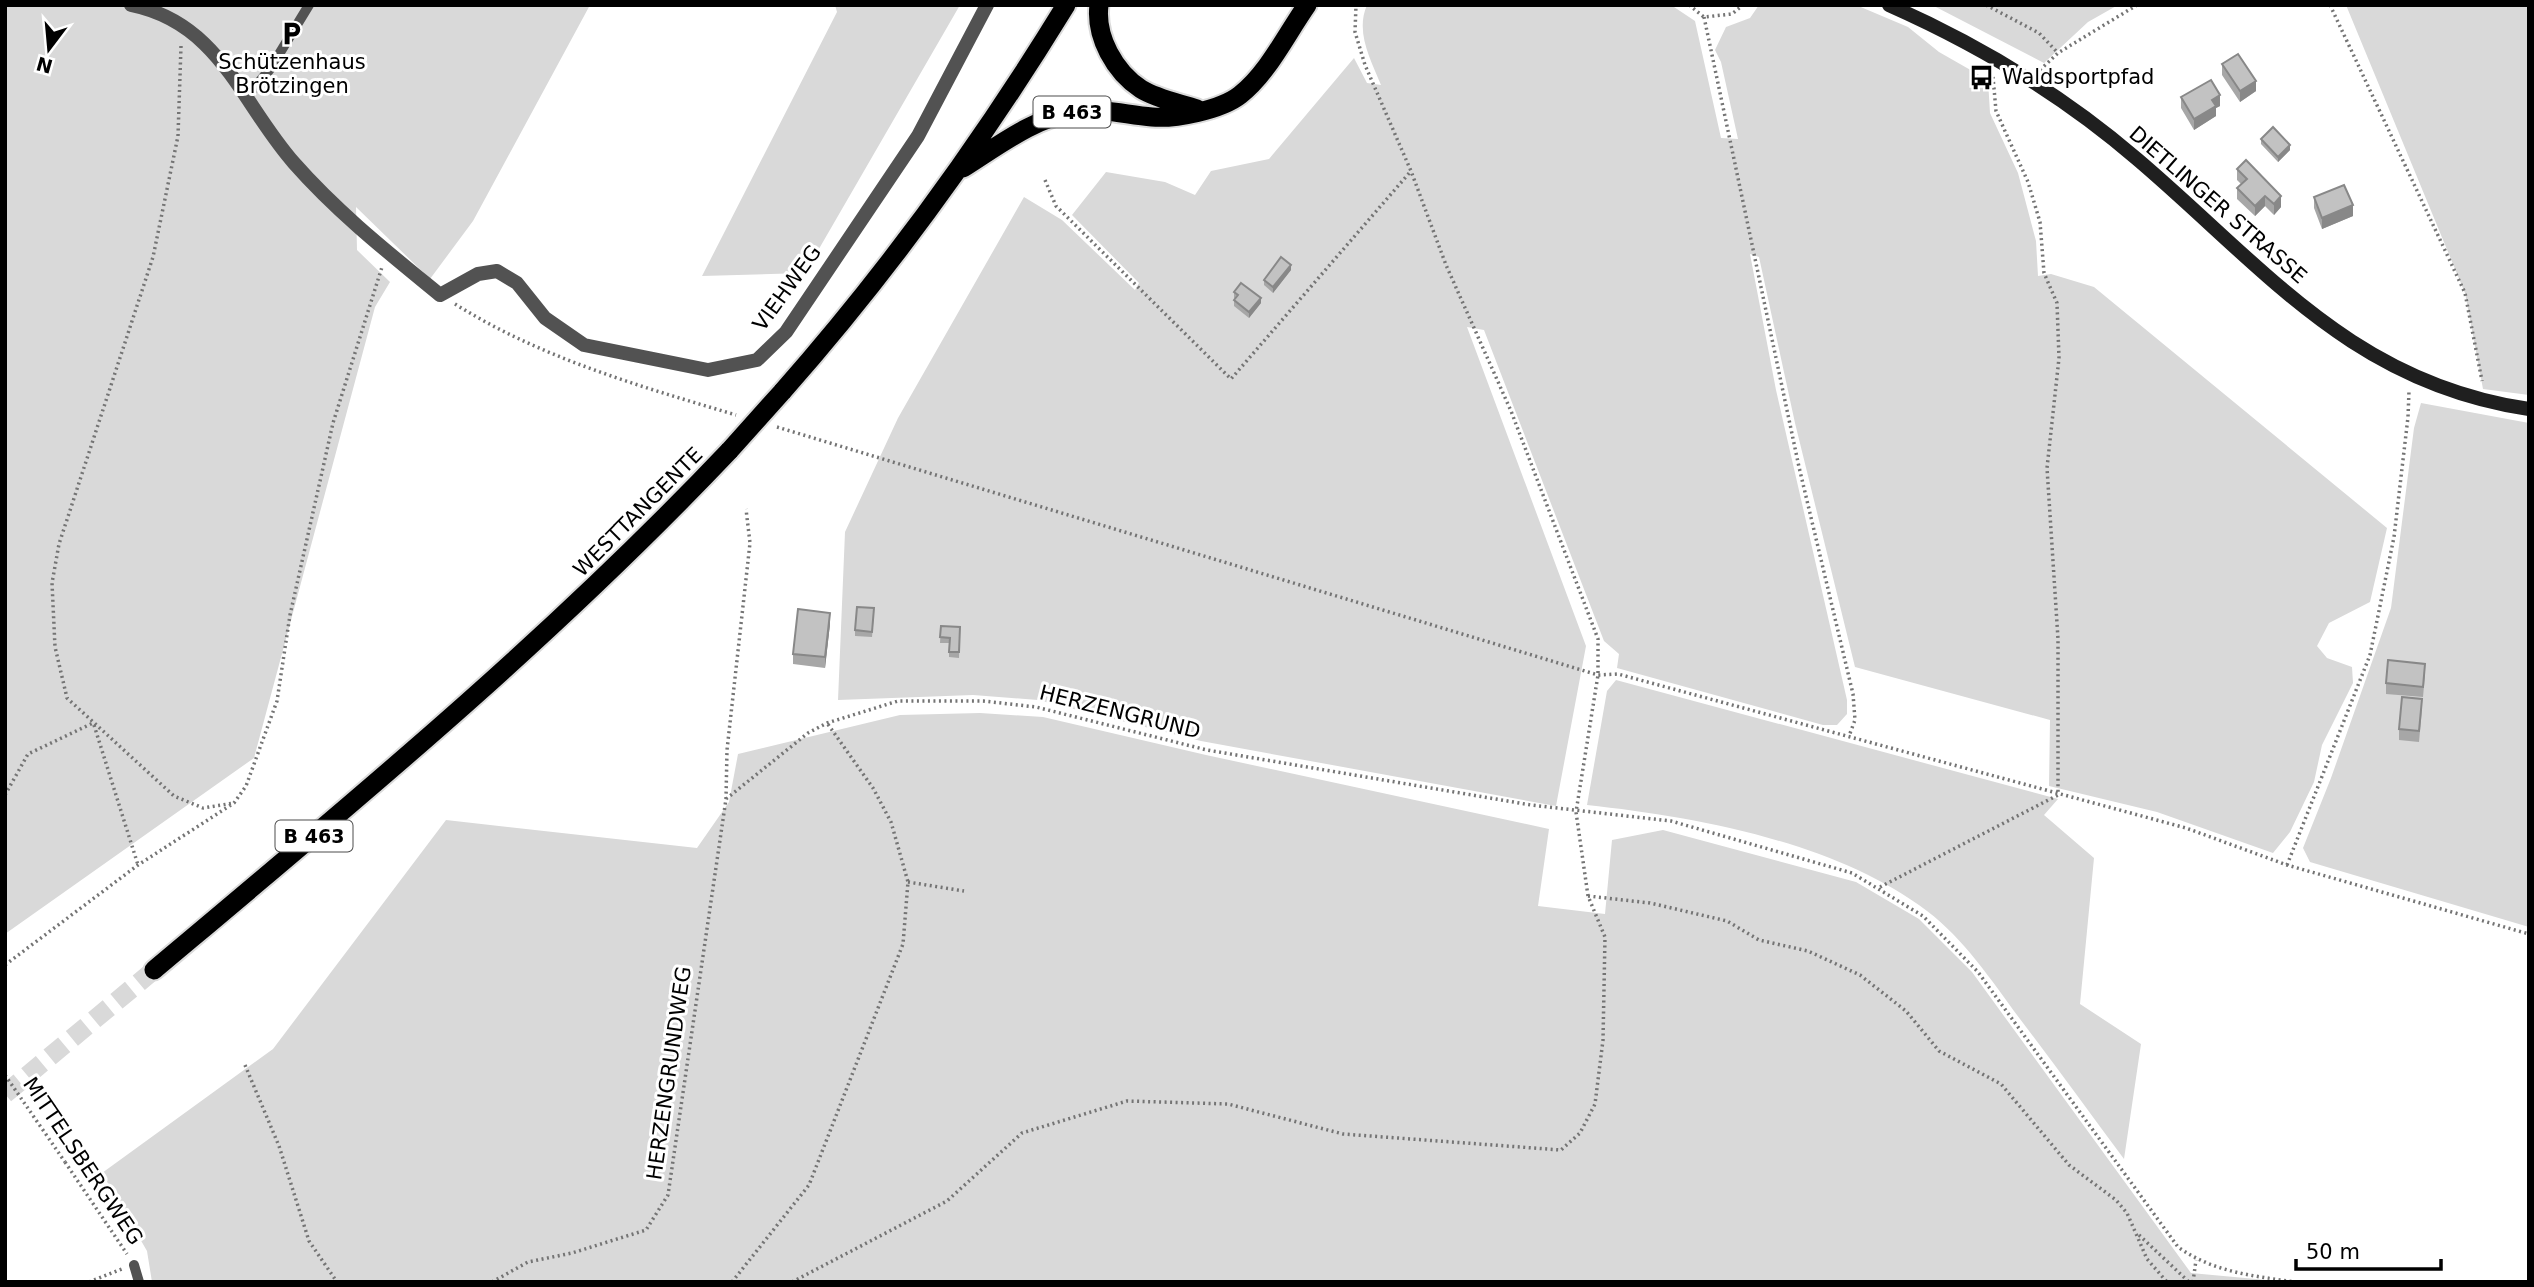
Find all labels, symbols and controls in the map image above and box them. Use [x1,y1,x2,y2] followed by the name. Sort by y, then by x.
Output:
[14,14,84,84] north arrow
[278,19,306,47] parking icon: Schützenhaus Brötzingen
[218,50,366,98] place label: Schützenhaus Brötzingen
[34,53,55,78] text: N
[1968,63,1996,91] bus stop icon: Waldsportpfad
[2002,65,2154,89] place label: Waldsportpfad
[1034,96,1110,128] road number: B 463
[2124,121,2312,289] street label: DIETLINGER STRASSE
[748,241,826,335] street label: VIEHWEG
[569,443,707,581] street label: WESTTANGENTE
[1037,680,1203,744] street label: HERZENGRUND
[276,820,352,852] road number: B 463
[642,965,696,1181] street label: HERZENGRUNDWEG
[18,1073,148,1249] street label: MITTELSBERGWEG
[2296,1228,2441,1272] scale bar
[2306,1240,2360,1264] text: 50 m

